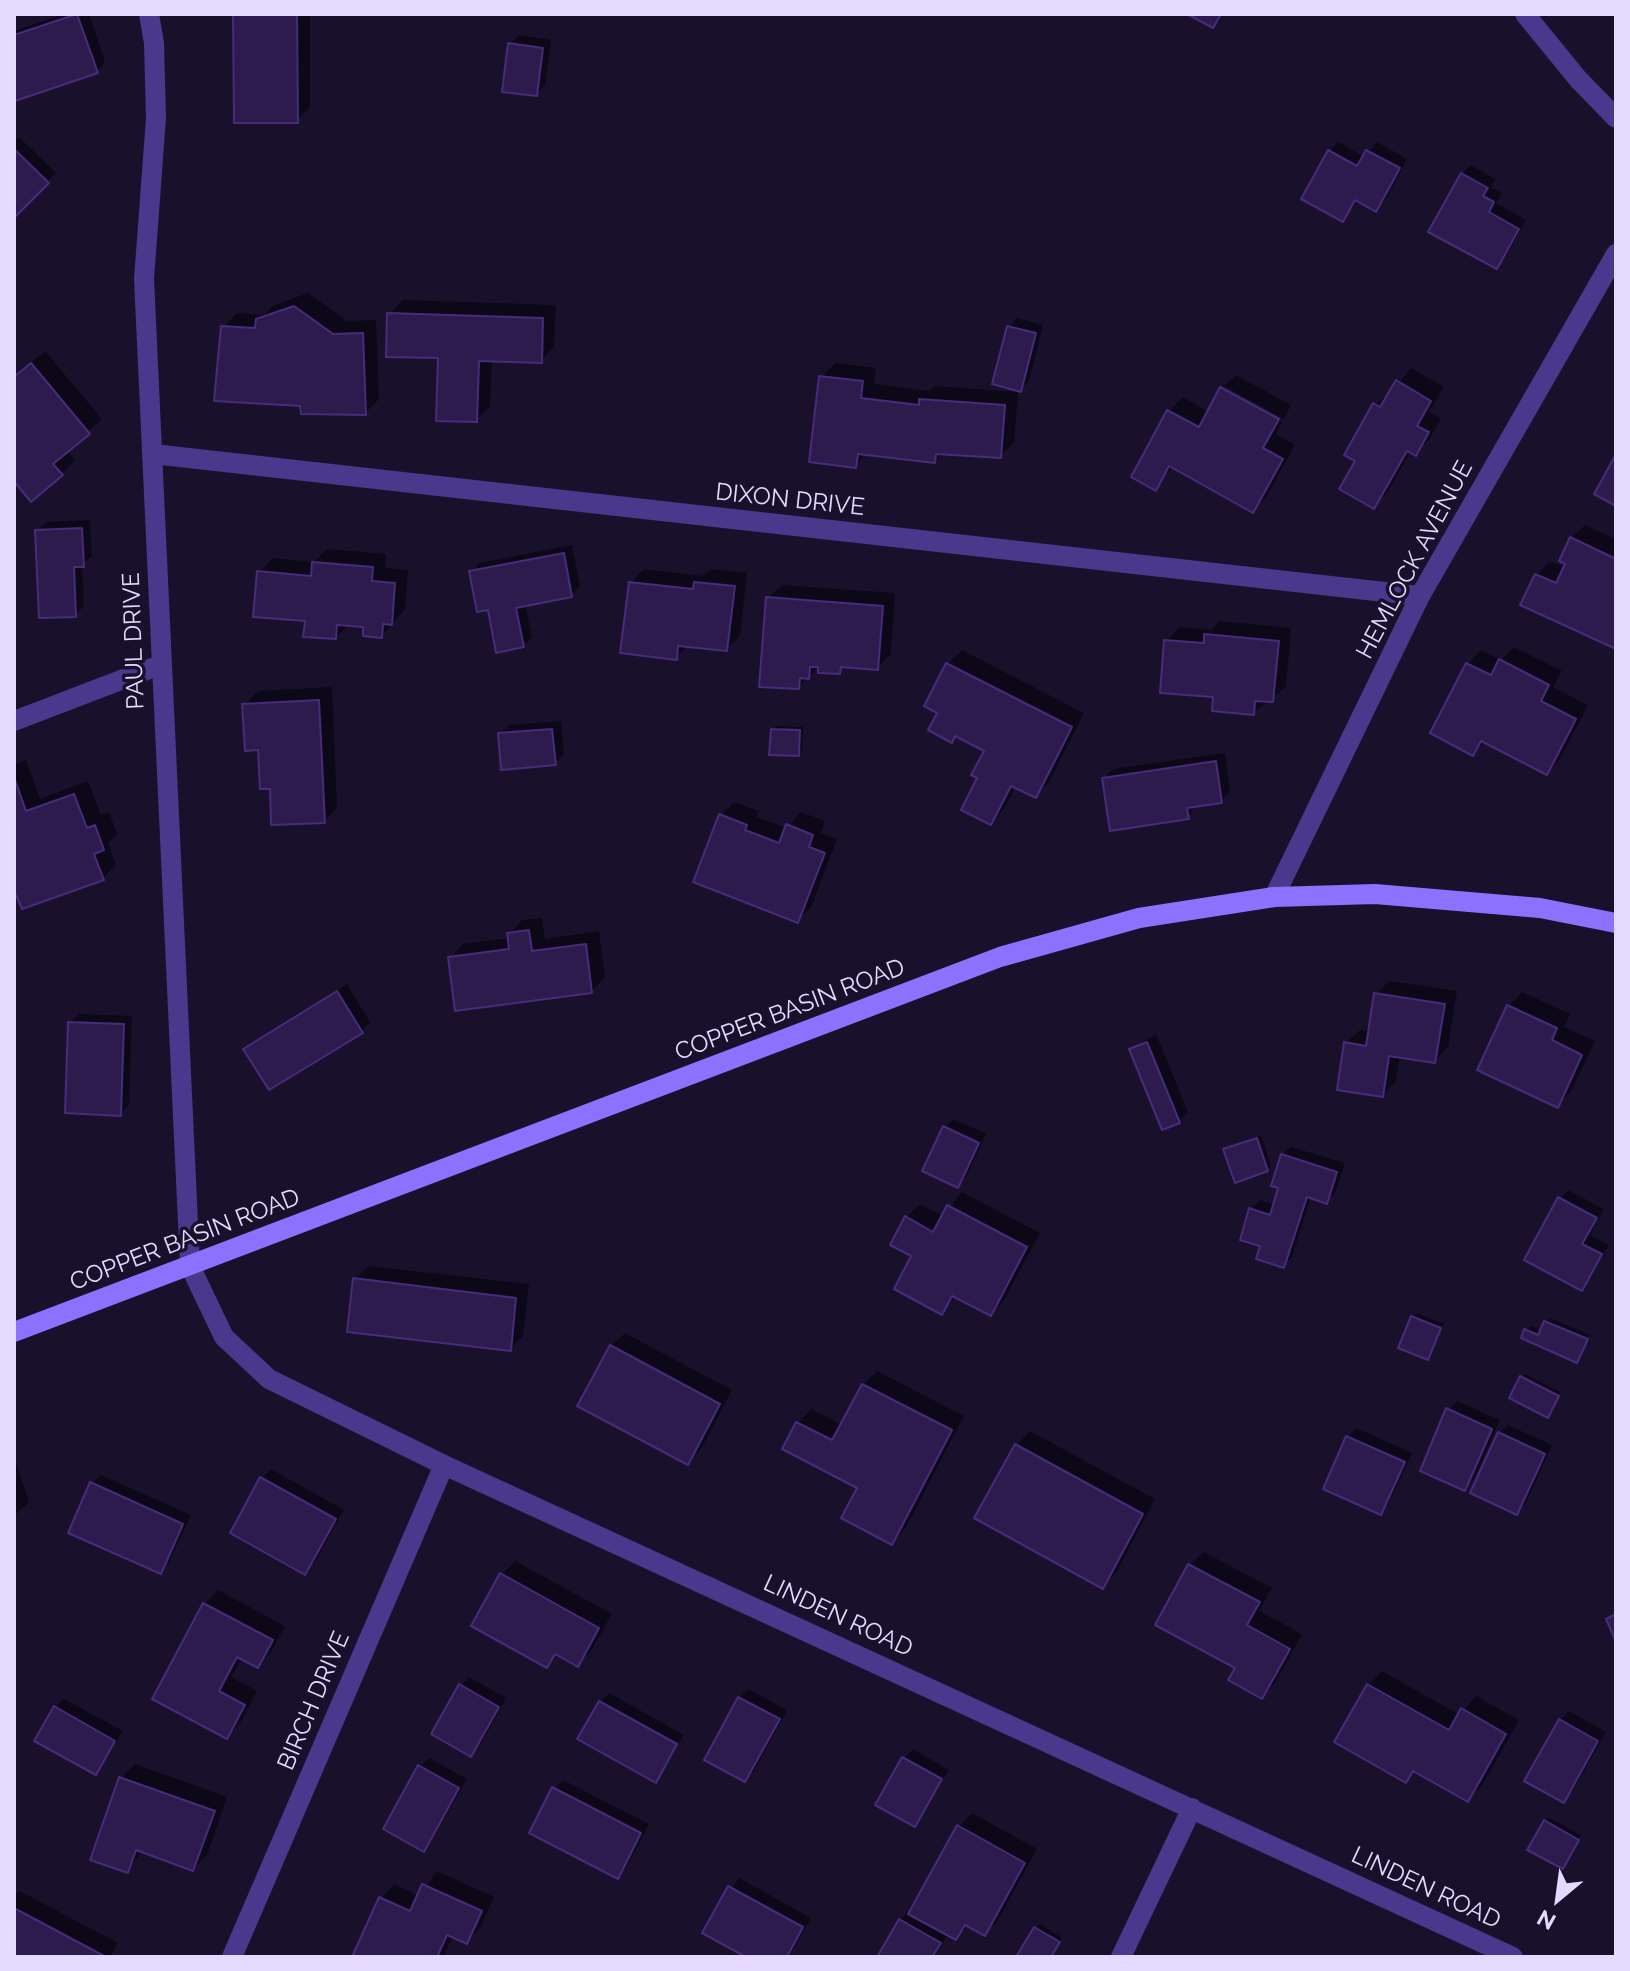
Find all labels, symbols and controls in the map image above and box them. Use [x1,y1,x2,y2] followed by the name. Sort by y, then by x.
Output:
[1351,456,1479,664] street label: HEMLOCK AVENUE
[714,478,866,522] street label: DIXON DRIVE
[117,572,151,710] street label: PAUL DRIVE
[671,953,909,1067] street label: COPPER BASIN ROAD
[66,1183,304,1297] street label: COPPER BASIN ROAD
[759,1569,917,1663] street label: LINDEN ROAD
[272,1627,356,1775] street label: BIRCH DRIVE
[1347,1841,1505,1935] street label: LINDEN ROAD
[1518,1859,1598,1939] north arrow
[1533,1905,1560,1935] text: N

